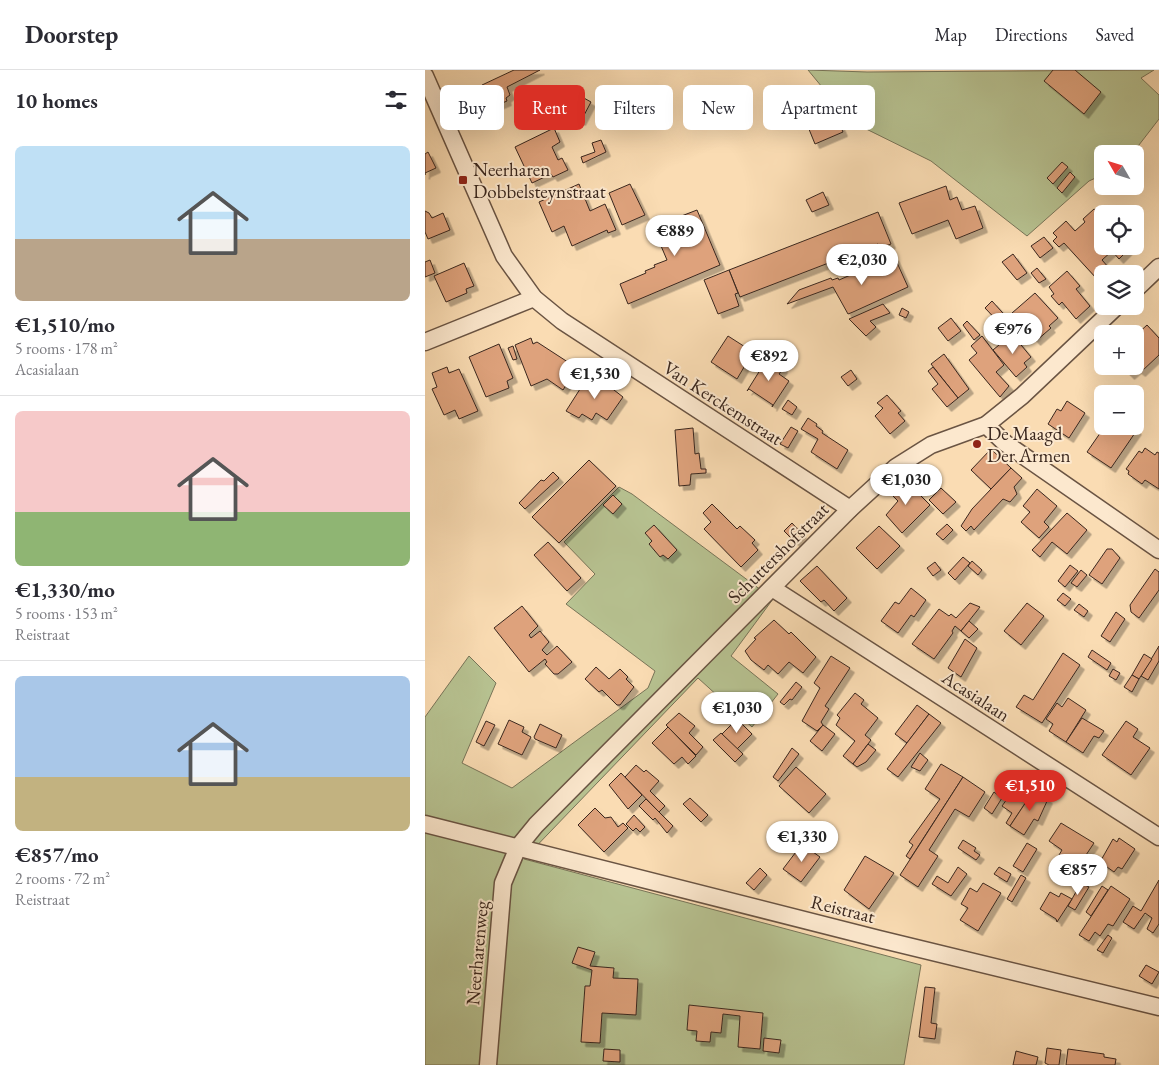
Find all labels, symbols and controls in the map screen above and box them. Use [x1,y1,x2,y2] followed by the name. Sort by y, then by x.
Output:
[25,19,118,50] text: Doorstep
[935,23,967,46] text: Map
[995,23,1067,46] text: Directions
[1095,23,1134,46] text: Saved
[440,85,504,130] chip: Buy
[514,85,585,130] chip: Rent
[595,85,673,130] chip: Filters
[683,85,753,130] chip: New
[763,85,875,130] chip: Apartment
[382,86,410,114] icon: filters
[15,87,98,114] text: 10 homes
[1094,145,1144,195] north arrow
[1094,145,1144,435] map controls
[473,157,606,204] place label: Neerharen Dobbelsteynstraat
[457,174,469,186] marker: Neerharen Dobbelsteynstraat
[168,178,258,268] icon: home
[1094,205,1144,255] button: locate
[645,214,705,257] pin: €889
[656,220,694,241] text: €889
[821,244,903,286] pin: €2,030
[837,249,887,270] text: €2,030
[1094,265,1144,315] button: layers
[15,311,115,338] text: €1,510/mo
[983,312,1043,355] pin: €976
[994,318,1032,339] text: €976
[1094,325,1144,375] button: +
[15,338,118,359] text: 5 rooms · 178 m²
[739,340,799,382] pin: €892
[750,345,788,366] text: €892
[659,355,787,451] street label: Van Kerckemstraat
[554,358,636,400] pin: €1,530
[15,359,79,380] text: Acasialaan
[570,363,620,384] text: €1,530
[1094,385,1144,435] button: −
[987,421,1071,468] place label: De Maagd Der Armen
[971,438,983,450] marker: De Maagd Der Armen
[168,444,258,534] icon: home
[865,464,947,506] pin: €1,030
[881,469,931,490] text: €1,030
[722,497,834,609] street label: Schuttershofstraat
[15,576,115,603] text: €1,330/mo
[15,603,118,624] text: 5 rooms · 153 m²
[15,624,70,645] text: Reistraat
[936,664,1015,727] street label: Acasialaan
[696,692,778,734] pin: €1,030
[712,697,762,718] text: €1,030
[168,709,258,799] icon: home
[989,770,1071,812] pin: €1,510
[1005,775,1055,796] text: €1,510
[761,820,843,863] pin: €1,330
[777,826,827,847] text: €1,330
[15,841,99,868] text: €857/mo
[1048,854,1108,896] pin: €857
[1059,859,1097,880] text: €857
[15,868,110,889] text: 2 rooms · 72 m²
[15,889,70,910] text: Reistraat
[808,889,878,929] street label: Reistraat
[460,899,494,1006] street label: Neerharenweg

